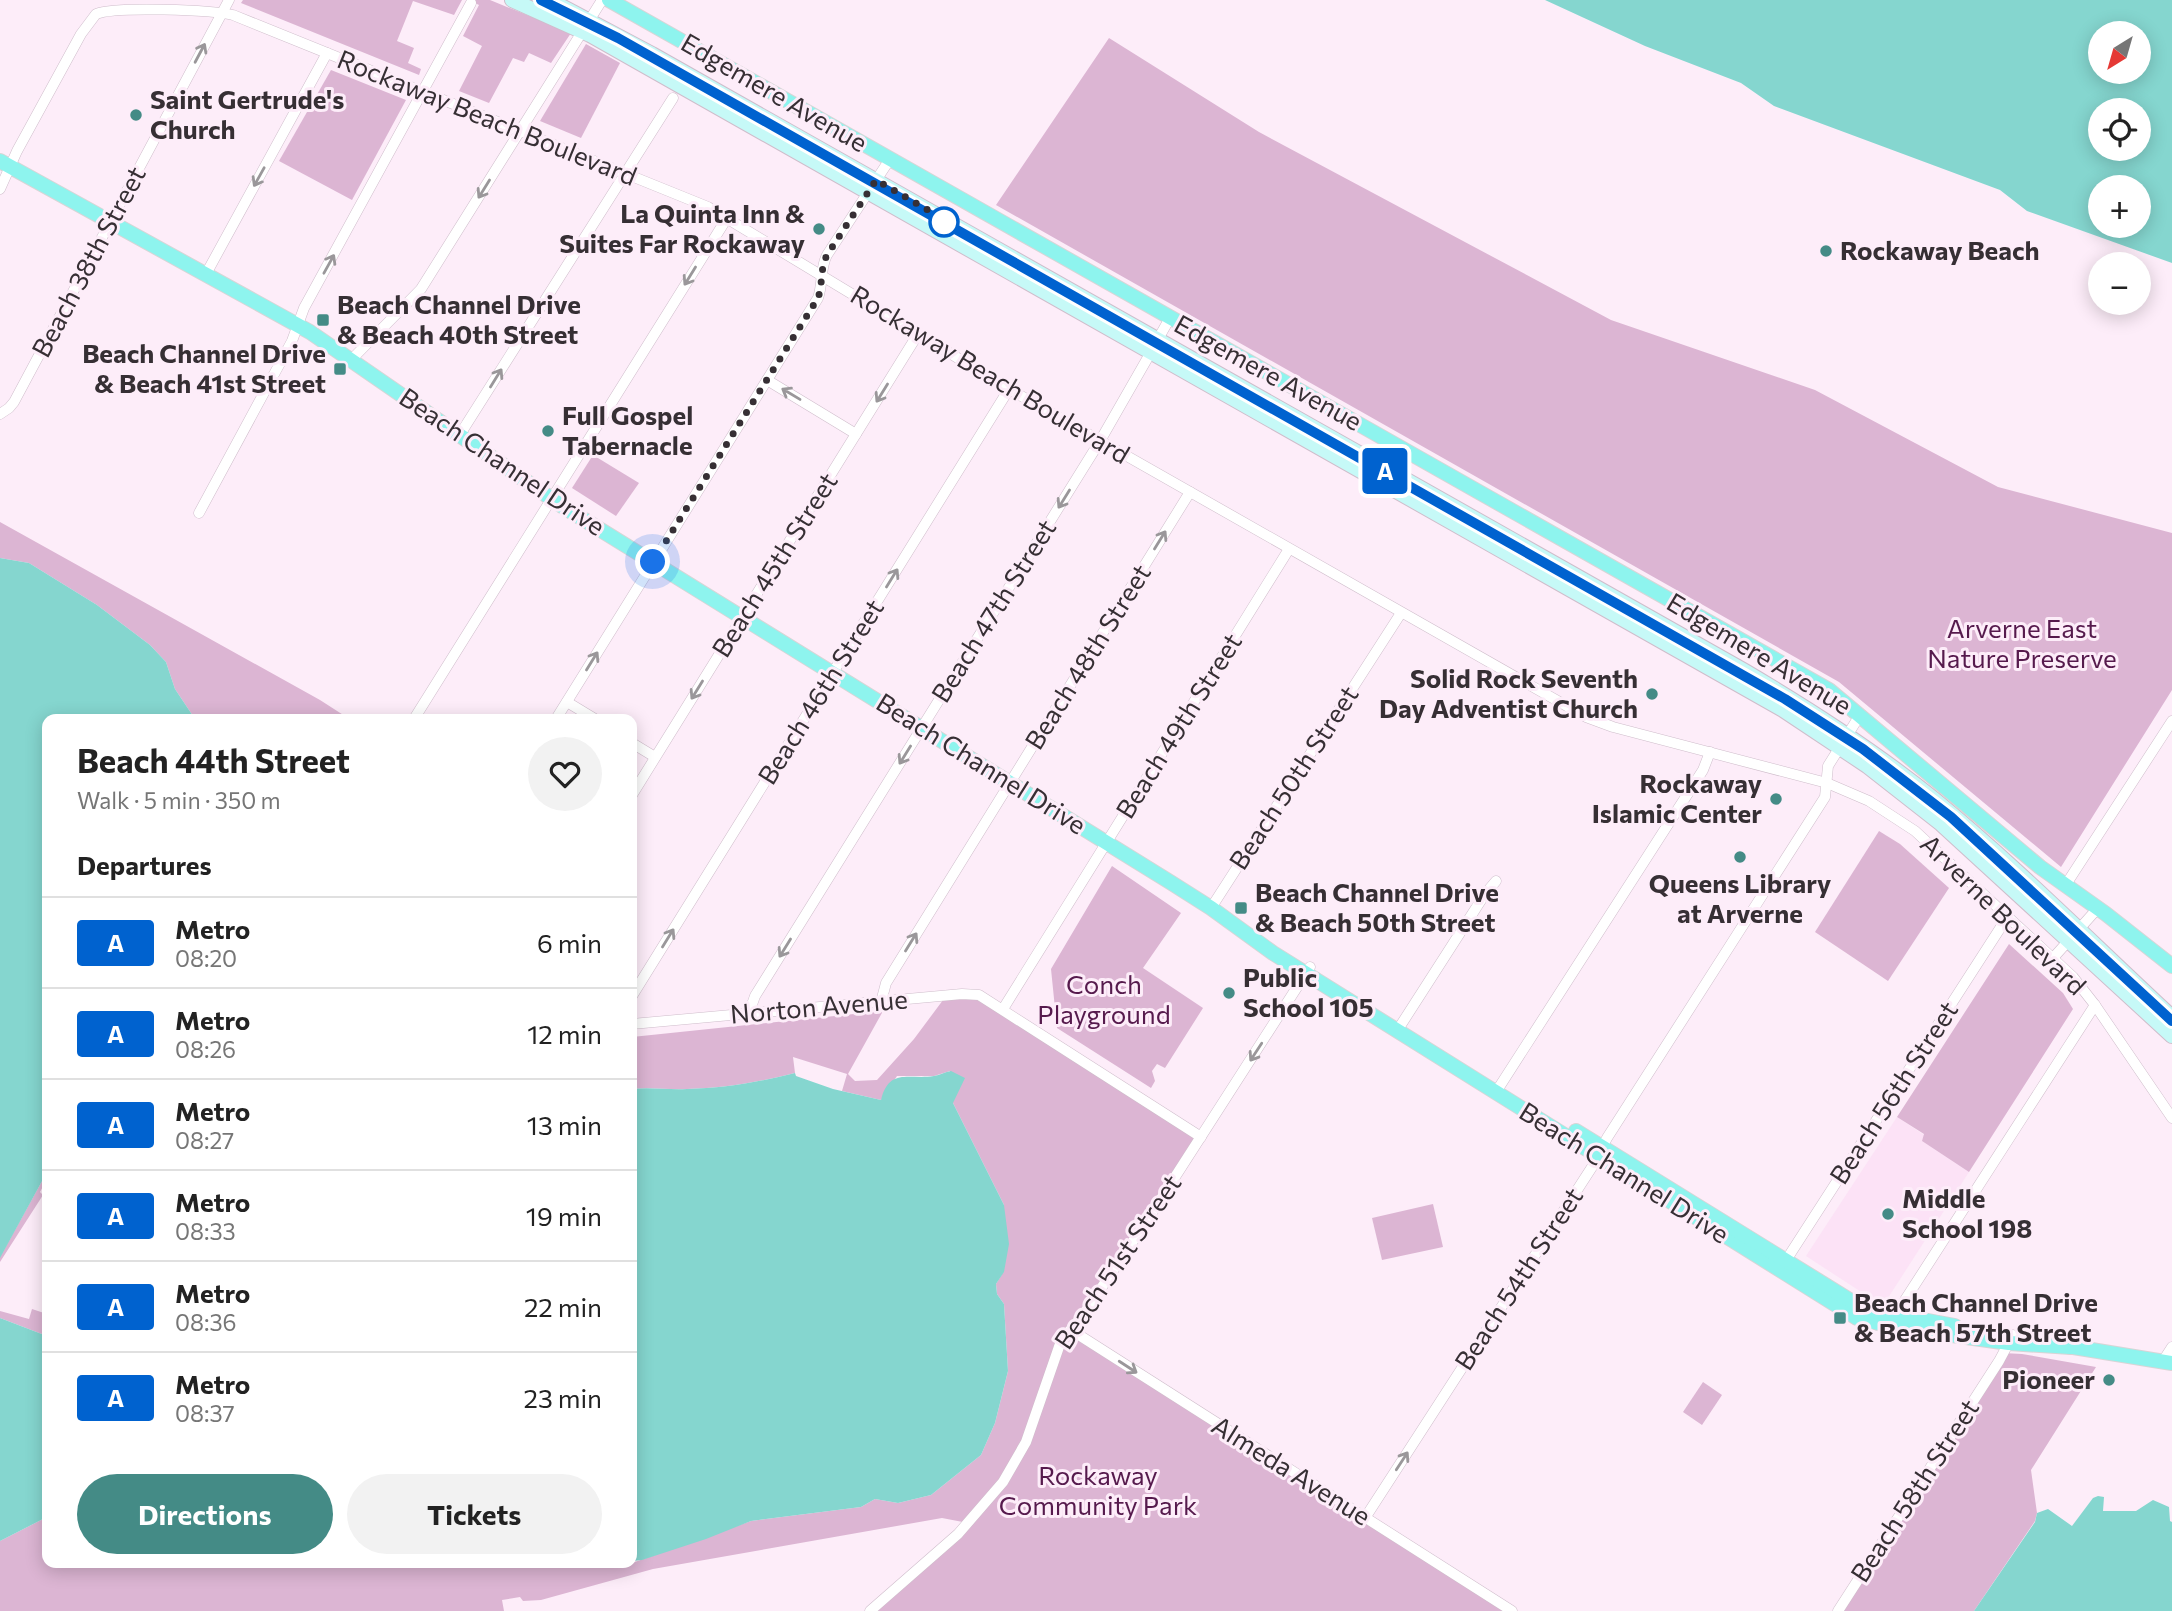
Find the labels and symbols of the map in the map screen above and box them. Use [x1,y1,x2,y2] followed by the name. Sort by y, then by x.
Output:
[2088,21,2151,84] north arrow
[676,26,873,158] street label: Edgemere Avenue
[333,42,642,191] street label: Rockaway Beach Boulevard
[193,44,207,64] one-way arrow
[150,83,344,144] place label: Saint Gertrude's Church
[128,107,144,123] marker: Saint Gertrude's Church
[24,161,151,362] street label: Beach 38th Street
[252,167,266,187] one-way arrow
[476,178,490,198] one-way arrow
[559,197,805,258] place label: La Quinta Inn & Suites Far Rockaway
[929,207,959,237] unlabelled marker
[811,221,827,237] marker: La Quinta Inn & Suites Far Rockaway
[1840,234,2040,265] place label: Rockaway Beach
[1818,243,1834,259] marker: Rockaway Beach
[322,254,336,274] one-way arrow
[683,265,697,285] one-way arrow
[846,278,1136,469] street label: Rockaway Beach Boulevard
[337,288,581,349] place label: Beach Channel Drive & Beach 40th Street
[1170,307,1368,436] street label: Edgemere Avenue
[315,312,331,328] marker: Beach Channel Drive & Beach 40th Street
[82,337,326,398] place label: Beach Channel Drive & Beach 41st Street
[332,361,348,377] marker: Beach Channel Drive & Beach 41st Street
[489,368,503,388] one-way arrow
[394,381,611,541] street label: Beach Channel Drive
[875,382,889,402] one-way arrow
[781,387,801,401] one-way arrow
[562,399,693,460] place label: Full Gospel Tabernacle
[540,423,556,439] marker: Full Gospel Tabernacle
[1362,448,1408,494] line badge: A
[705,466,843,662] street label: Beach 45th Street
[1056,488,1070,508] one-way arrow
[924,513,1061,707] street label: Beach 47th Street
[1154,531,1168,551] one-way arrow
[635,544,670,579] your location
[1017,558,1156,754] street label: Beach 48th Street
[884,569,899,588] one-way arrow
[1662,585,1858,720] street label: Edgemere Avenue
[750,593,889,789] street label: Beach 46th Street
[1927,612,2117,673] park label: Arverne East Nature Preserve
[1108,627,1247,823] street label: Beach 49th Street
[585,652,599,672] one-way arrow
[1379,662,1638,723] place label: Solid Rock Seventh Day Adventist Church
[690,679,704,699] one-way arrow
[1222,680,1364,875] street label: Beach 50th Street
[871,686,1092,840] street label: Beach Channel Drive
[1644,686,1660,702] marker: Solid Rock Seventh Day Adventist Church
[898,744,912,764] one-way arrow
[1592,767,1762,828] place label: Rockaway Islamic Center
[1768,791,1784,807] marker: Rockaway Islamic Center
[1915,827,2093,1001] street label: Arverne Boulevard
[1732,849,1748,865] marker: Queens Library at Arverne
[1649,867,1831,928] place label: Queens Library at Arverne
[1255,876,1499,937] place label: Beach Channel Drive & Beach 50th Street
[1233,900,1249,916] marker: Beach Channel Drive & Beach 50th Street
[661,928,675,948] one-way arrow
[905,932,919,952] one-way arrow
[778,937,792,957] one-way arrow
[1243,961,1374,1022] place label: Public School 105
[1037,968,1171,1029] park label: Conch Playground
[729,982,909,1029] street label: Norton Avenue
[1221,985,1237,1001] marker: Public School 105
[1822,995,1963,1189] street label: Beach 56th Street
[1248,1041,1262,1061] one-way arrow
[1514,1095,1735,1249] street label: Beach Channel Drive
[1047,1168,1187,1354] street label: Beach 51st Street
[1447,1181,1588,1375] street label: Beach 54th Street
[1902,1182,2032,1243] place label: Middle School 198
[1880,1206,1896,1222] marker: Middle School 198
[1854,1286,2098,1347] place label: Beach Channel Drive & Beach 57th Street
[1832,1310,1848,1326] marker: Beach Channel Drive & Beach 57th Street
[1118,1361,1138,1375] one-way arrow
[2002,1363,2095,1394] place label: Pioneer
[2101,1372,2117,1388] marker: Pioneer
[1843,1393,1984,1587] street label: Beach 58th Street
[1207,1409,1377,1531] street label: Almeda Avenue
[1395,1451,1409,1471] one-way arrow
[999,1459,1197,1520] park label: Rockaway Community Park

